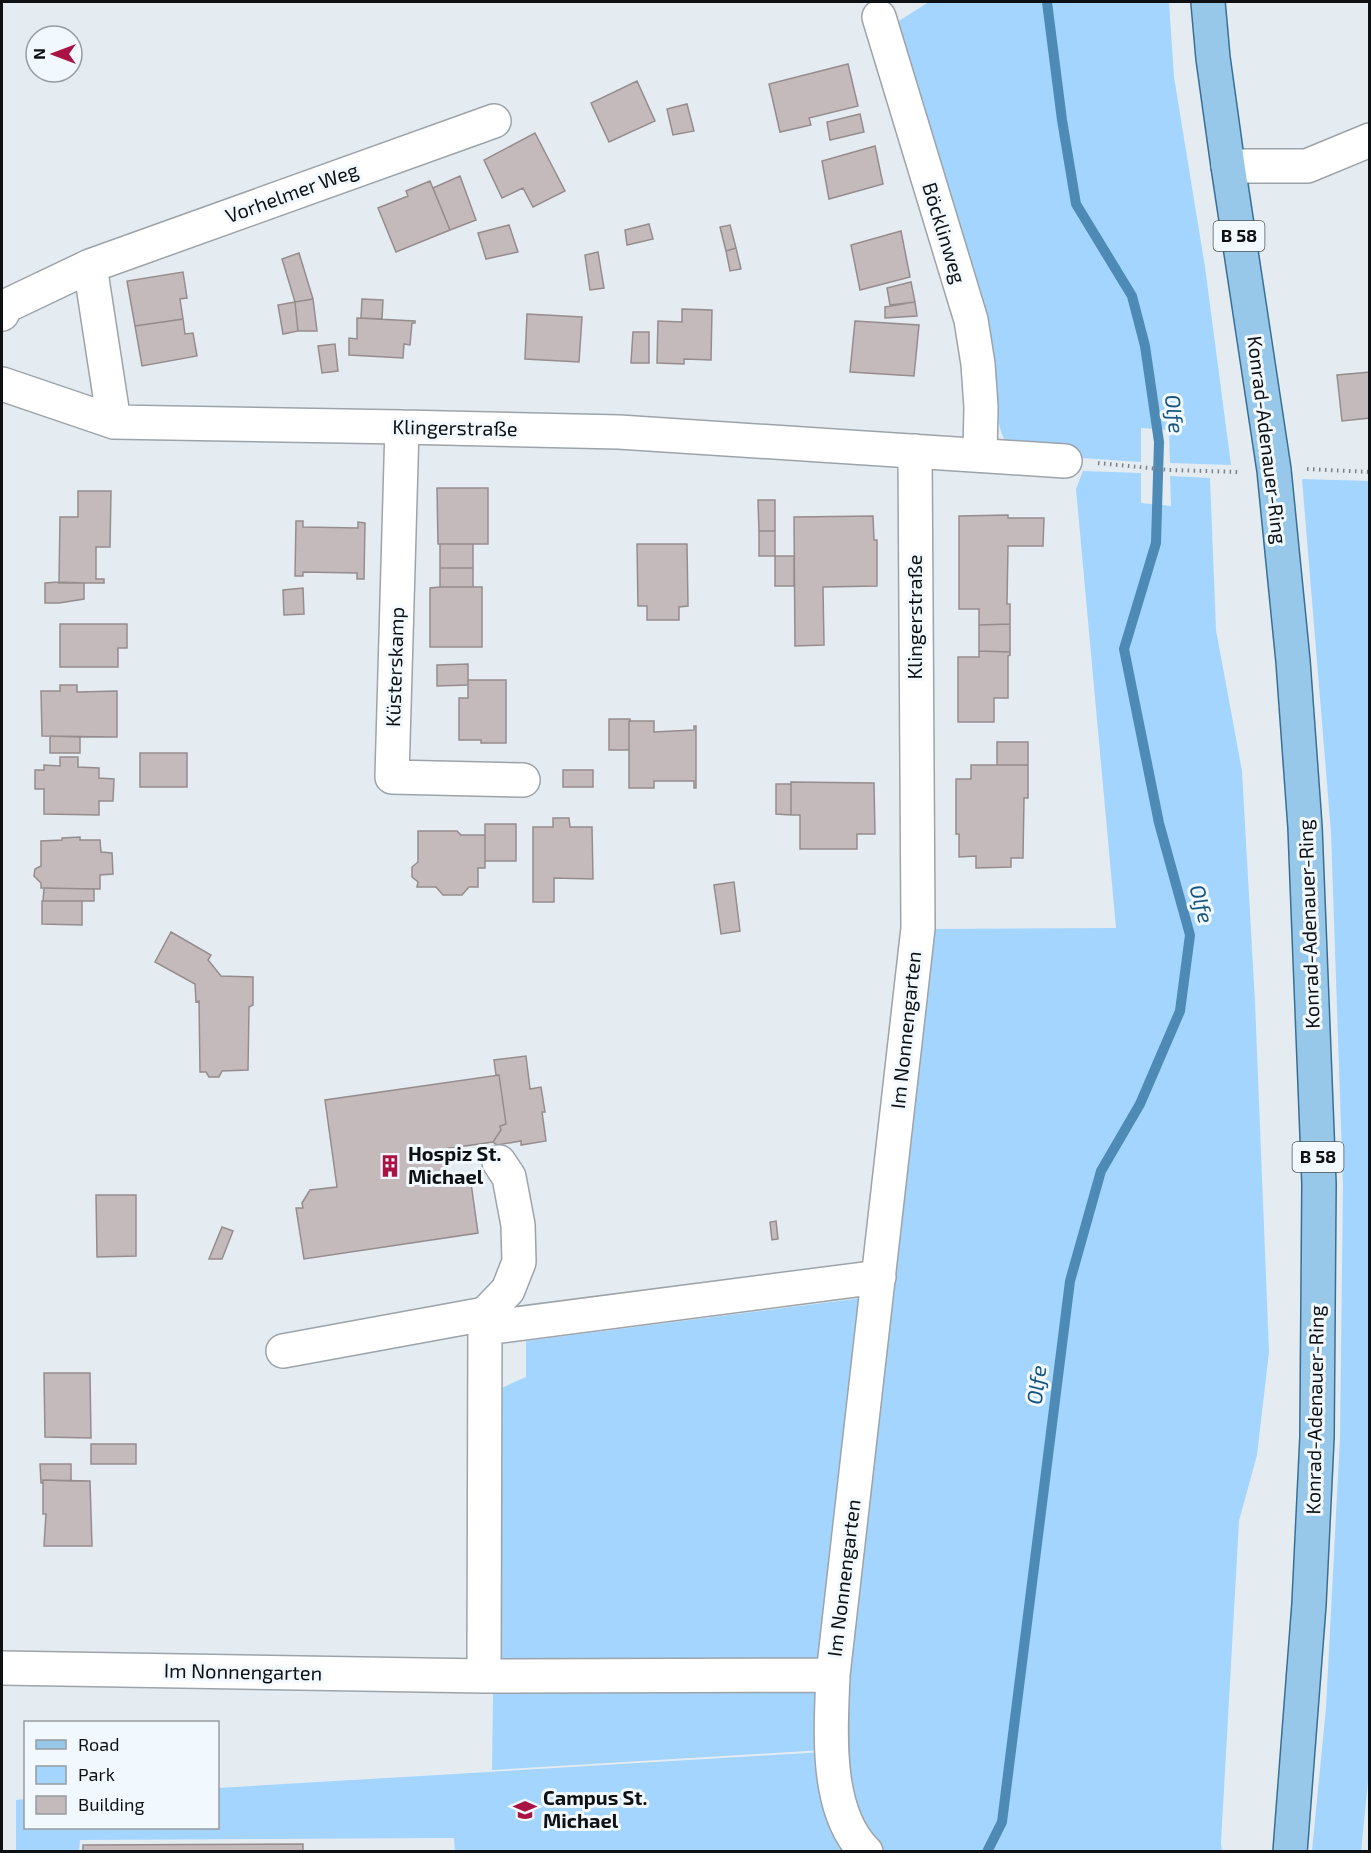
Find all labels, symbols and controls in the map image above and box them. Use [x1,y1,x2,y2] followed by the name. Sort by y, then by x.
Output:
[24,24,84,84] north arrow
[29,48,48,60] text: N
[222,157,361,227] street label: Vorhelmer Weg
[918,179,972,286] street label: Böcklinweg
[1214,221,1264,251] road number: B 58
[1243,334,1293,545] street label: Konrad-Adenauer-Ring
[1161,393,1190,435] water label: Olfe
[392,414,518,440] street label: Klingerstraße
[902,554,926,680] street label: Klingerstraße
[380,607,408,727] street label: Küsterskamp
[1292,819,1324,1029] street label: Konrad-Adenauer-Ring
[1185,881,1220,926] water label: Olfe
[885,950,925,1110] street label: Im Nonnengarten
[408,1141,501,1188] place label: Hospiz St. Michael
[1292,1142,1344,1172] road number: B 58
[377,1153,403,1179] building icon: Hospiz St. Michael
[1300,1305,1328,1515] street label: Konrad-Adenauer-Ring
[1021,1364,1050,1406] water label: Olfe
[821,1498,865,1658] street label: Im Nonnengarten
[164,1658,322,1684] street label: Im Nonnengarten
[24,1721,219,1829] legend
[78,1733,119,1755] text: Road
[78,1763,115,1785] text: Park
[543,1785,647,1832] place label: Campus St. Michael
[78,1793,145,1815] text: Building
[512,1797,538,1823] school or university icon: Campus St. Michael

